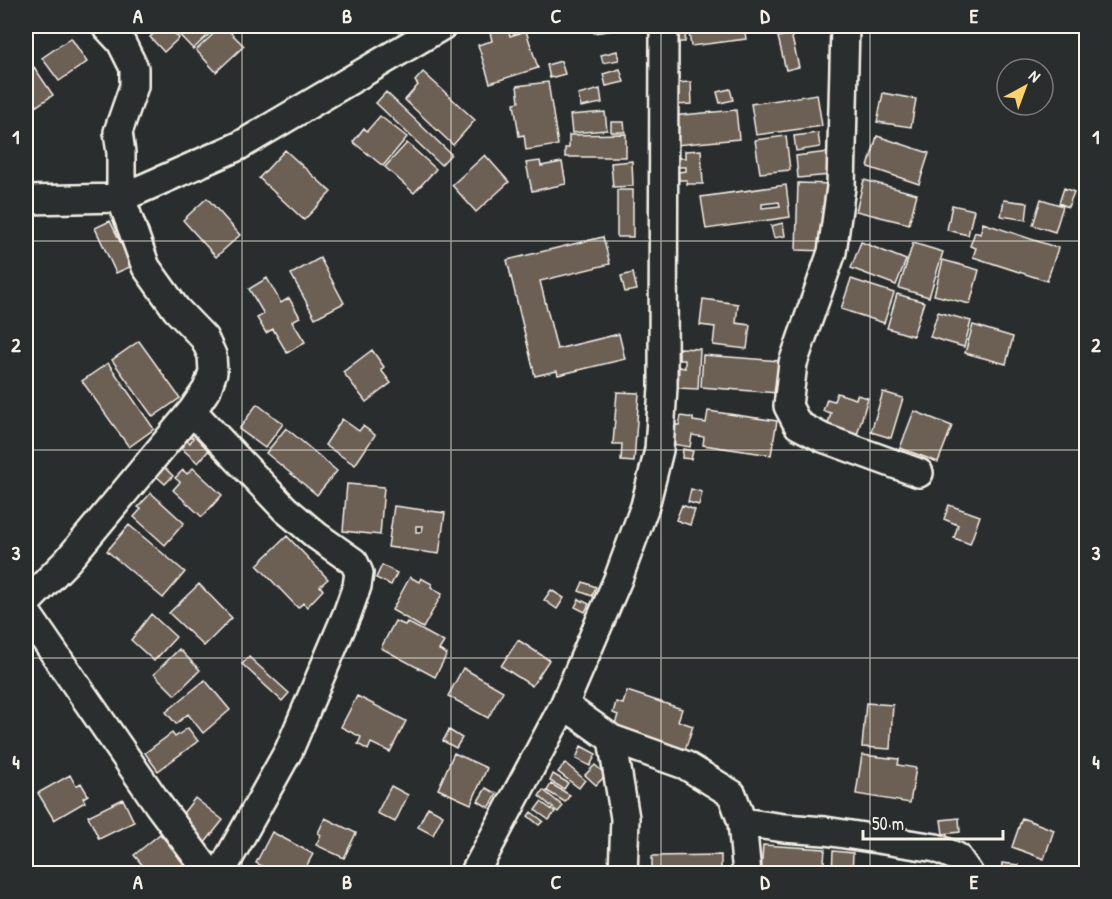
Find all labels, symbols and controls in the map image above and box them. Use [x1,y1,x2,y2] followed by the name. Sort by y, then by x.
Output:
[133,2,143,29] text: A
[342,2,352,29] text: B
[551,2,562,29] text: C
[760,2,770,29] text: D
[970,2,979,29] text: E
[995,57,1055,117] north arrow
[1024,65,1046,87] text: N
[12,123,20,150] text: 1
[1092,123,1100,150] text: 1
[11,331,21,358] text: 2
[1091,331,1101,358] text: 2
[12,539,21,566] text: 3
[1092,539,1101,566] text: 3
[12,748,20,775] text: 4
[1092,748,1100,775] text: 4
[863,803,1002,841] scale bar
[872,811,904,836] text: 50 m
[133,868,143,895] text: A
[342,868,352,895] text: B
[551,868,562,895] text: C
[760,868,770,895] text: D
[970,868,979,895] text: E

